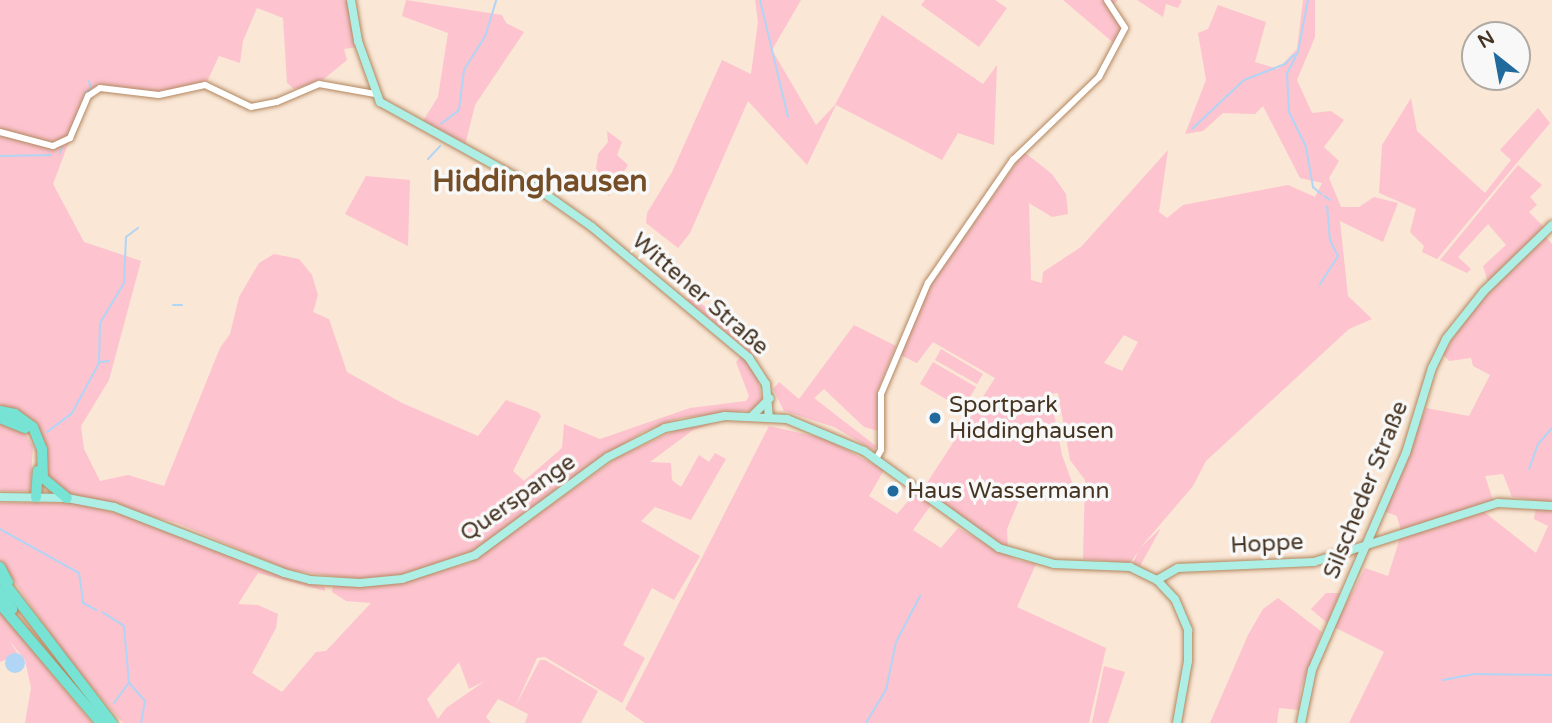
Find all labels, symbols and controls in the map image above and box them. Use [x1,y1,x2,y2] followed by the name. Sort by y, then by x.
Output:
[1461,21,1531,91] north arrow
[1474,26,1498,53] text: N
[432,164,648,200] district label: Hiddinghausen
[626,227,774,361] street label: Wittener Straße
[949,391,1114,445] place label: Sportpark Hiddinghausen
[1318,397,1414,583] street label: Silscheder Straße
[927,410,943,426] marker: Sportpark Hiddinghausen
[455,448,581,548] street label: Querspange
[907,477,1109,505] place label: Haus Wassermann
[885,483,901,499] marker: Haus Wassermann
[1230,528,1304,560] street label: Hoppe

